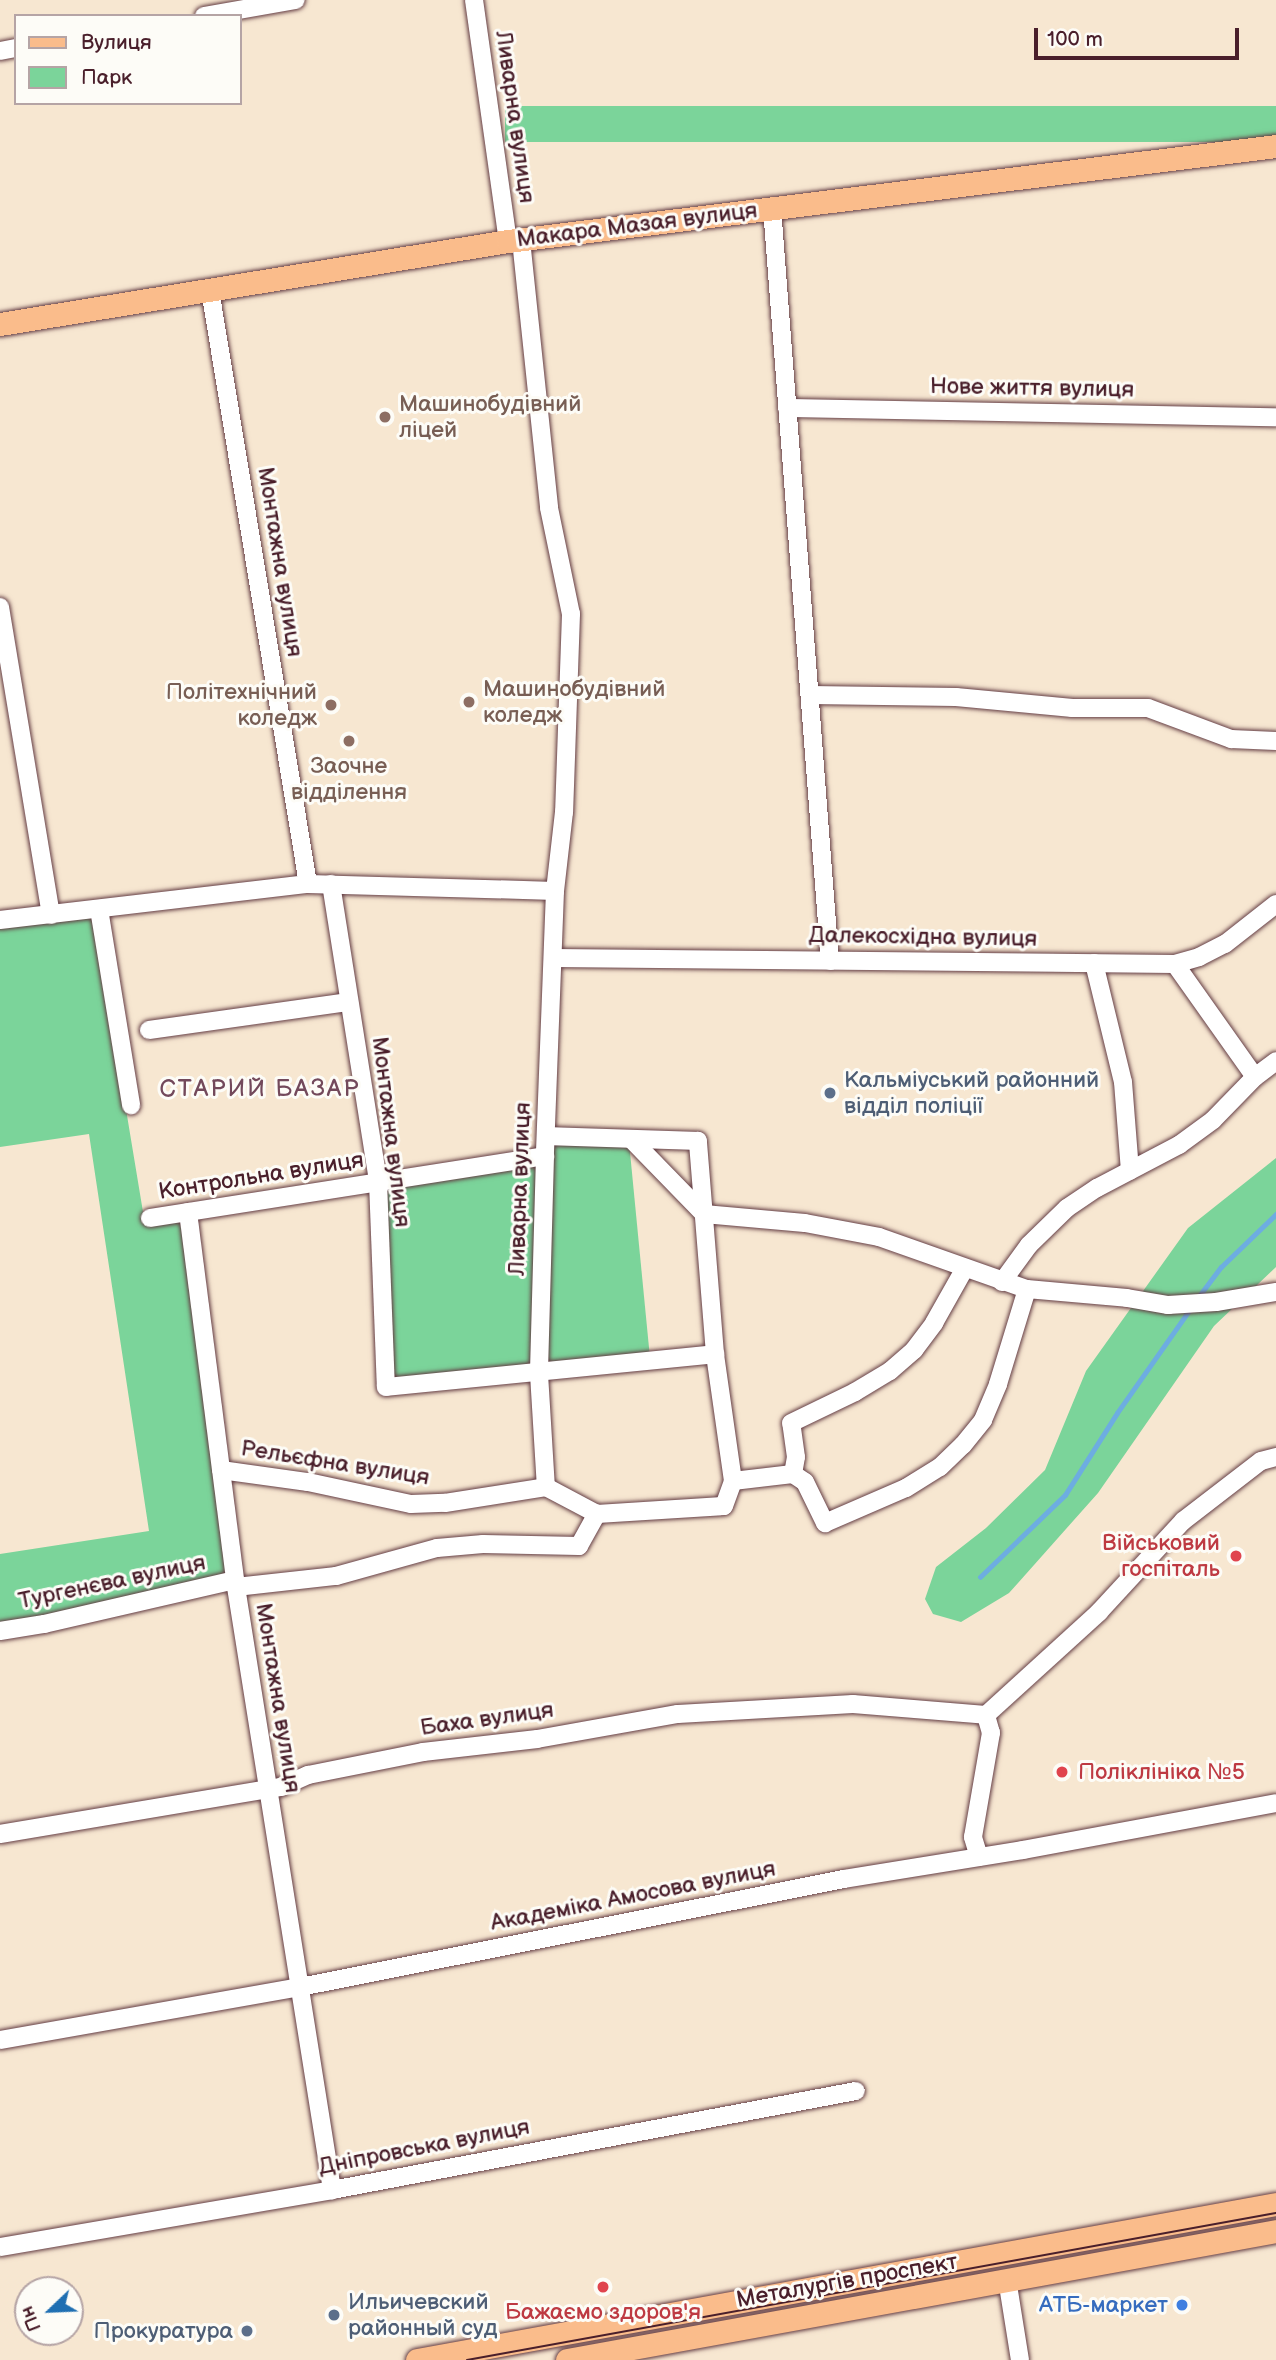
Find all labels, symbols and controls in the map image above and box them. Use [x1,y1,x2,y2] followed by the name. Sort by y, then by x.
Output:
[14,14,242,105] legend
[1038,14,1243,58] scale bar
[1047,27,1103,52] text: 100 m
[489,29,541,205] street label: Ливарна вулиця
[81,30,152,55] text: Вулиця
[81,65,132,90] text: Парк
[515,197,759,253] street label: Макара Мазая вулиця
[930,372,1134,404] street label: Нове життя вулиця
[399,390,581,444] place label: Машинобудівний ліцей
[377,409,393,425] marker: Машинобудівний ліцей
[251,465,309,659] street label: Монтажна вулиця
[483,675,665,729] place label: Машинобудівний коледж
[166,678,317,732] place label: Політехнічний коледж
[461,694,477,710] marker: Машинобудівний коледж
[323,697,339,713] marker: Політехнічний коледж
[341,733,357,749] marker: Заочне відділення
[291,752,407,806] place label: Заочне відділення
[808,921,1038,953] street label: Далекосхідна вулиця
[366,1035,416,1229] street label: Монтажна вулиця
[844,1066,1099,1120] place label: Кальміуський районний відділ поліції
[161,1075,359,1103] district label: СТАРИЙ БАЗАР
[822,1085,838,1101] marker: Кальміуський районний відділ поліції
[503,1102,537,1276] street label: Ливарна вулиця
[156,1146,366,1206] street label: Контрольна вулиця
[239,1434,431,1492] street label: Рельєфна вулиця
[1102,1529,1220,1583] place label: Військовий госпіталь
[1226,1546,1246,1566] marker: Військовий госпіталь
[16,1549,208,1615] street label: Тургенєва вулиця
[249,1601,307,1795] street label: Монтажна вулиця
[419,1696,555,1742] street label: Баха вулиця
[1078,1758,1245,1786] place label: Поліклініка №5
[1052,1762,1072,1782] marker: Поліклініка №5
[488,1855,778,1937] street label: Академіка Амосова вулиця
[316,2113,532,2181] street label: Дніпровська вулиця
[734,2248,960,2314] street label: Металургів проспект
[14,2276,84,2346] north arrow
[595,2279,611,2295] marker: Бажаємо здоров'я
[348,2288,497,2342] place label: Ильичевский районный суд
[1039,2291,1168,2319] place label: АТБ-маркет
[1174,2297,1190,2313] marker: АТБ-маркет
[505,2298,701,2326] place label: Бажаємо здоров'я
[16,2302,47,2335] text: Пн
[326,2307,342,2323] marker: Ильичевский районный суд
[94,2317,233,2345] place label: Прокуратура
[239,2323,255,2339] marker: Прокуратура

